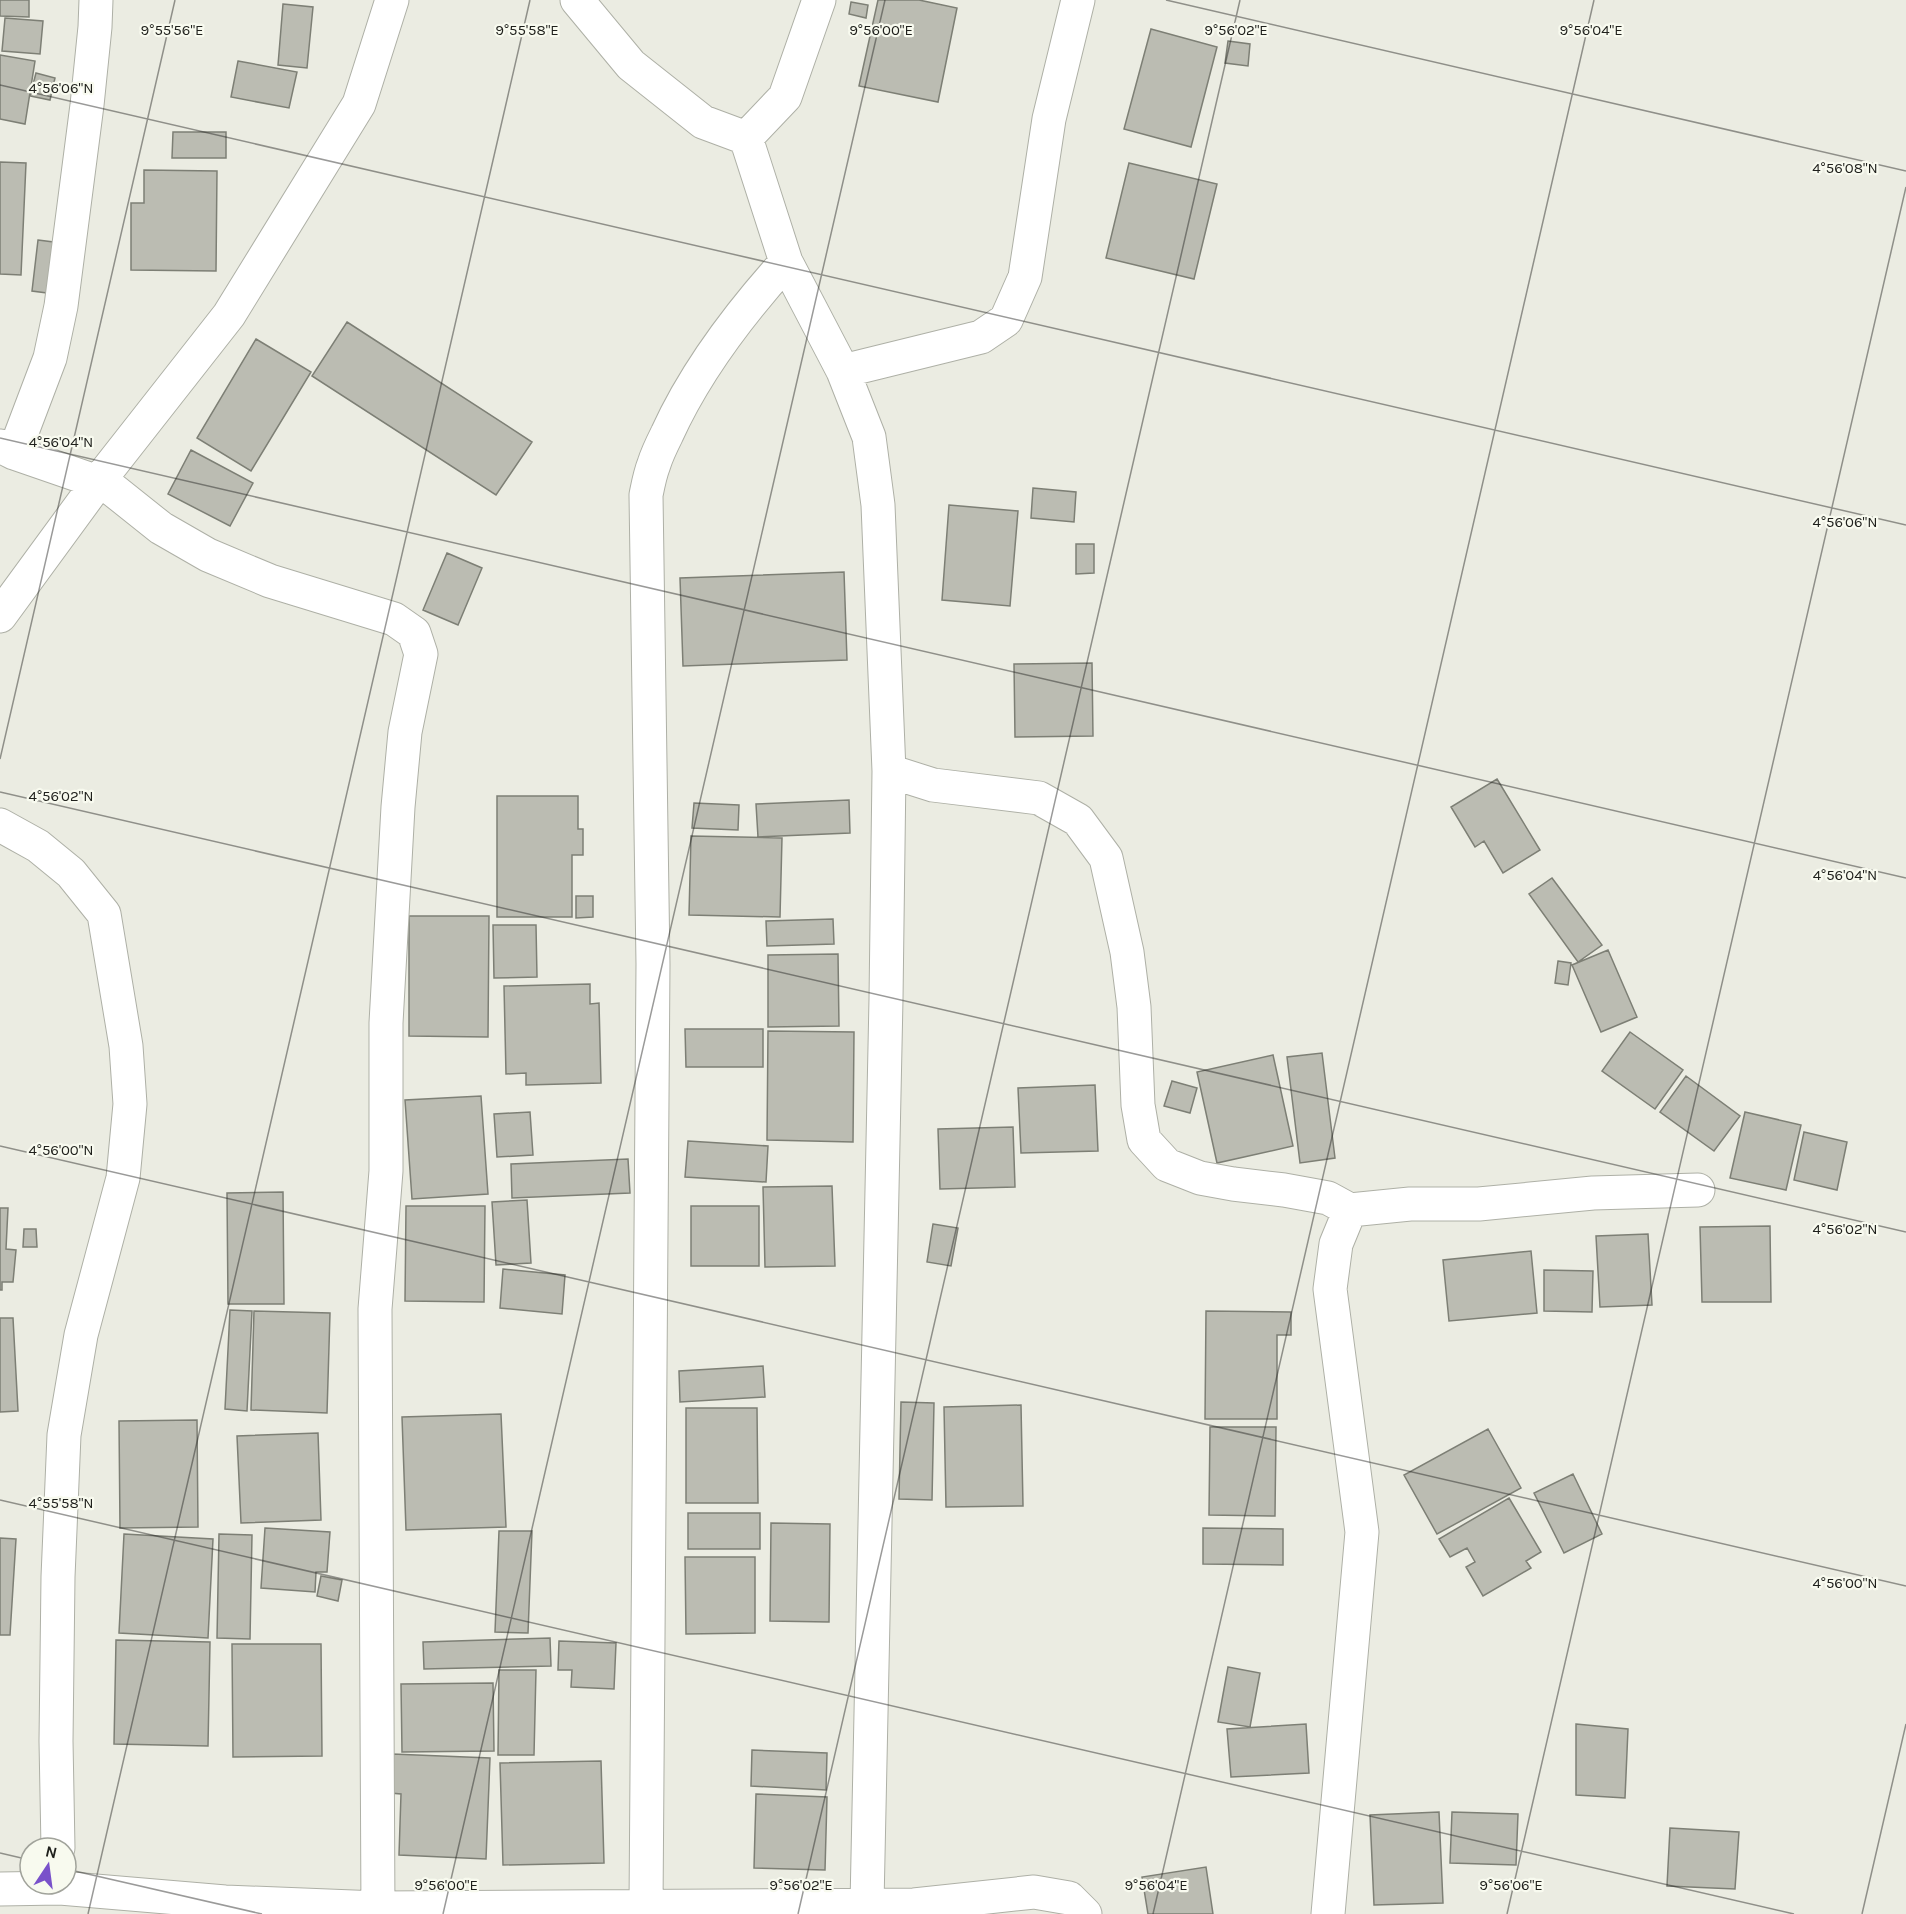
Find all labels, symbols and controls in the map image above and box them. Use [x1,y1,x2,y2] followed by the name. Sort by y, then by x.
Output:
[141,21,203,39] text: 9°55'56"E
[495,21,559,39] text: 9°55'58"E
[849,21,913,39] text: 9°56'00"E
[1204,21,1268,39] text: 9°56'02"E
[1559,21,1623,39] text: 9°56'04"E
[29,79,93,97] text: 4°56'06"N
[1812,159,1878,177] text: 4°56'08"N
[29,433,93,451] text: 4°56'04"N
[1813,513,1877,531] text: 4°56'06"N
[29,787,94,805] text: 4°56'02"N
[1813,866,1877,884] text: 4°56'04"N
[28,1141,94,1159] text: 4°56'00"N
[1813,1220,1878,1238] text: 4°56'02"N
[29,1494,93,1512] text: 4°55'58"N
[1812,1574,1878,1592] text: 4°56'00"N
[18,1836,78,1896] north arrow
[44,1841,59,1862] text: N
[414,1876,478,1894] text: 9°56'00"E
[769,1876,833,1894] text: 9°56'02"E
[1124,1876,1188,1894] text: 9°56'04"E
[1479,1876,1543,1894] text: 9°56'06"E

